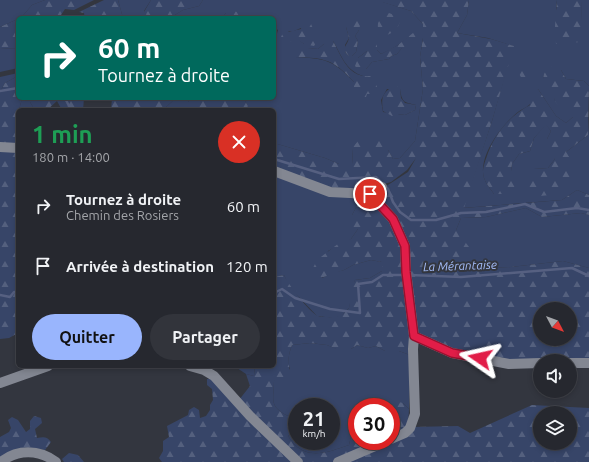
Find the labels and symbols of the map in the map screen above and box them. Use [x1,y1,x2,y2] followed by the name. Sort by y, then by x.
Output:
[353,177,387,211] pin
[423,258,497,273] water label: La Mérantaise
[533,302,577,346] north arrow
[459,337,501,379] position arrow
[348,398,400,450] speed limit sign: 30

